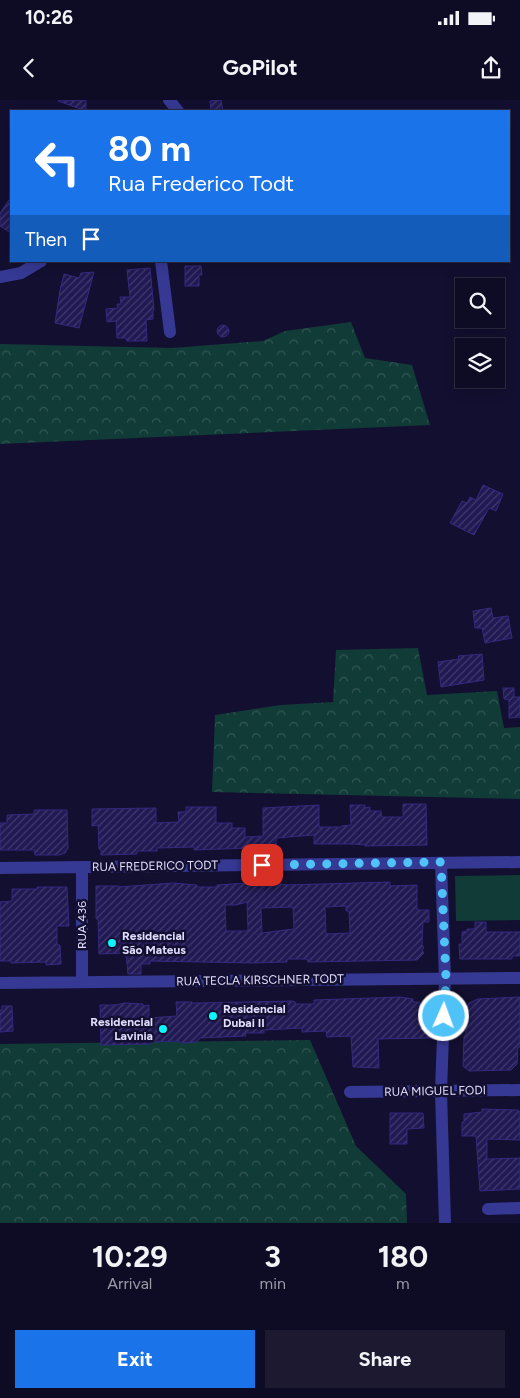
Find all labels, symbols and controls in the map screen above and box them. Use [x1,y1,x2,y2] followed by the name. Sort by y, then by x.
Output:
[25,6,73,29] text: 10:26
[15,54,43,82] icon: back
[222,54,298,81] text: GoPilot
[477,54,505,82] icon: share
[108,128,191,170] text: 80 m
[25,130,90,195] icon: left
[108,170,294,197] text: Rua Frederico Todt
[77,225,105,253] icon: arrive
[25,228,67,251] text: Then
[455,278,505,388] map controls
[455,278,505,328] button: search
[455,338,505,388] button: layers
[241,844,283,886] pin
[248,851,276,879] icon: arrive
[92,858,218,874] street label: RUA FREDERICO TODT
[75,901,89,949] street label: RUA 436
[122,929,186,957] place label: Residencial São Mateus
[106,937,118,949] marker: Residencial São Mateus
[176,972,344,988] street label: RUA TECLA KIRSCHNER TODT
[417,989,469,1041] position arrow
[223,1002,286,1030] place label: Residencial Dubai II
[207,1010,219,1022] marker: Residencial Dubai II
[90,1015,153,1043] place label: Residencial Lavinia
[157,1023,169,1035] marker: Residencial Lavinia
[384,1083,486,1099] street label: RUA MIGUEL FODI
[92,1238,168,1275] text: 10:29
[264,1238,281,1275] text: 3
[378,1238,428,1275] text: 180
[107,1274,152,1293] text: Arrival
[260,1274,286,1293] text: min
[396,1274,410,1293] text: m
[15,1330,255,1388] button: Exit
[265,1330,505,1388] button: Share

